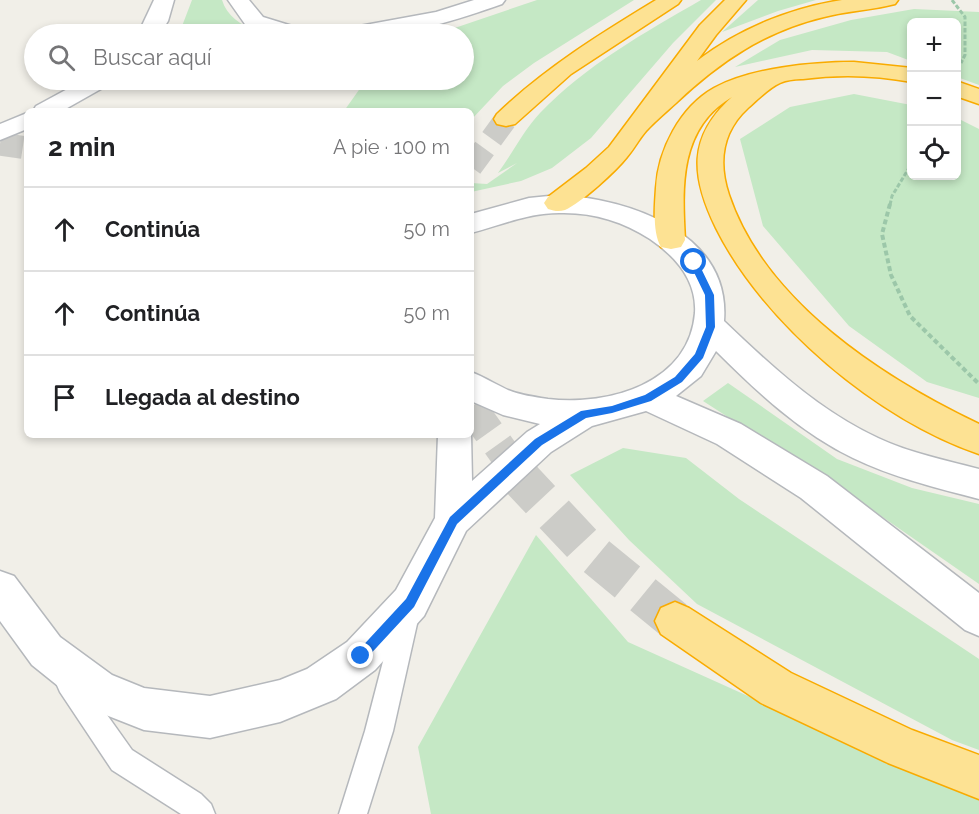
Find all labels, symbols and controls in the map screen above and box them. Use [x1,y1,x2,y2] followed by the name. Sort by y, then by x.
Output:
[907,18,961,180] map controls
[907,18,961,72] button: +
[24,24,474,90] search box
[45,41,78,74] icon: search
[93,44,212,70] text: Buscar aquí
[907,72,961,126] button: −
[907,126,961,180] button: locate
[48,132,115,162] text: 2 min
[333,135,450,159] text: A pie · 100 m
[48,213,81,246] icon: ahead
[105,216,200,242] text: Continúa
[403,217,450,241] text: 50 m
[680,248,706,274] route start
[48,297,81,330] icon: ahead
[105,300,200,326] text: Continúa
[403,301,450,325] text: 50 m
[48,381,81,414] icon: arrive
[105,384,300,410] text: Llegada al destino
[347,642,373,668] route end

